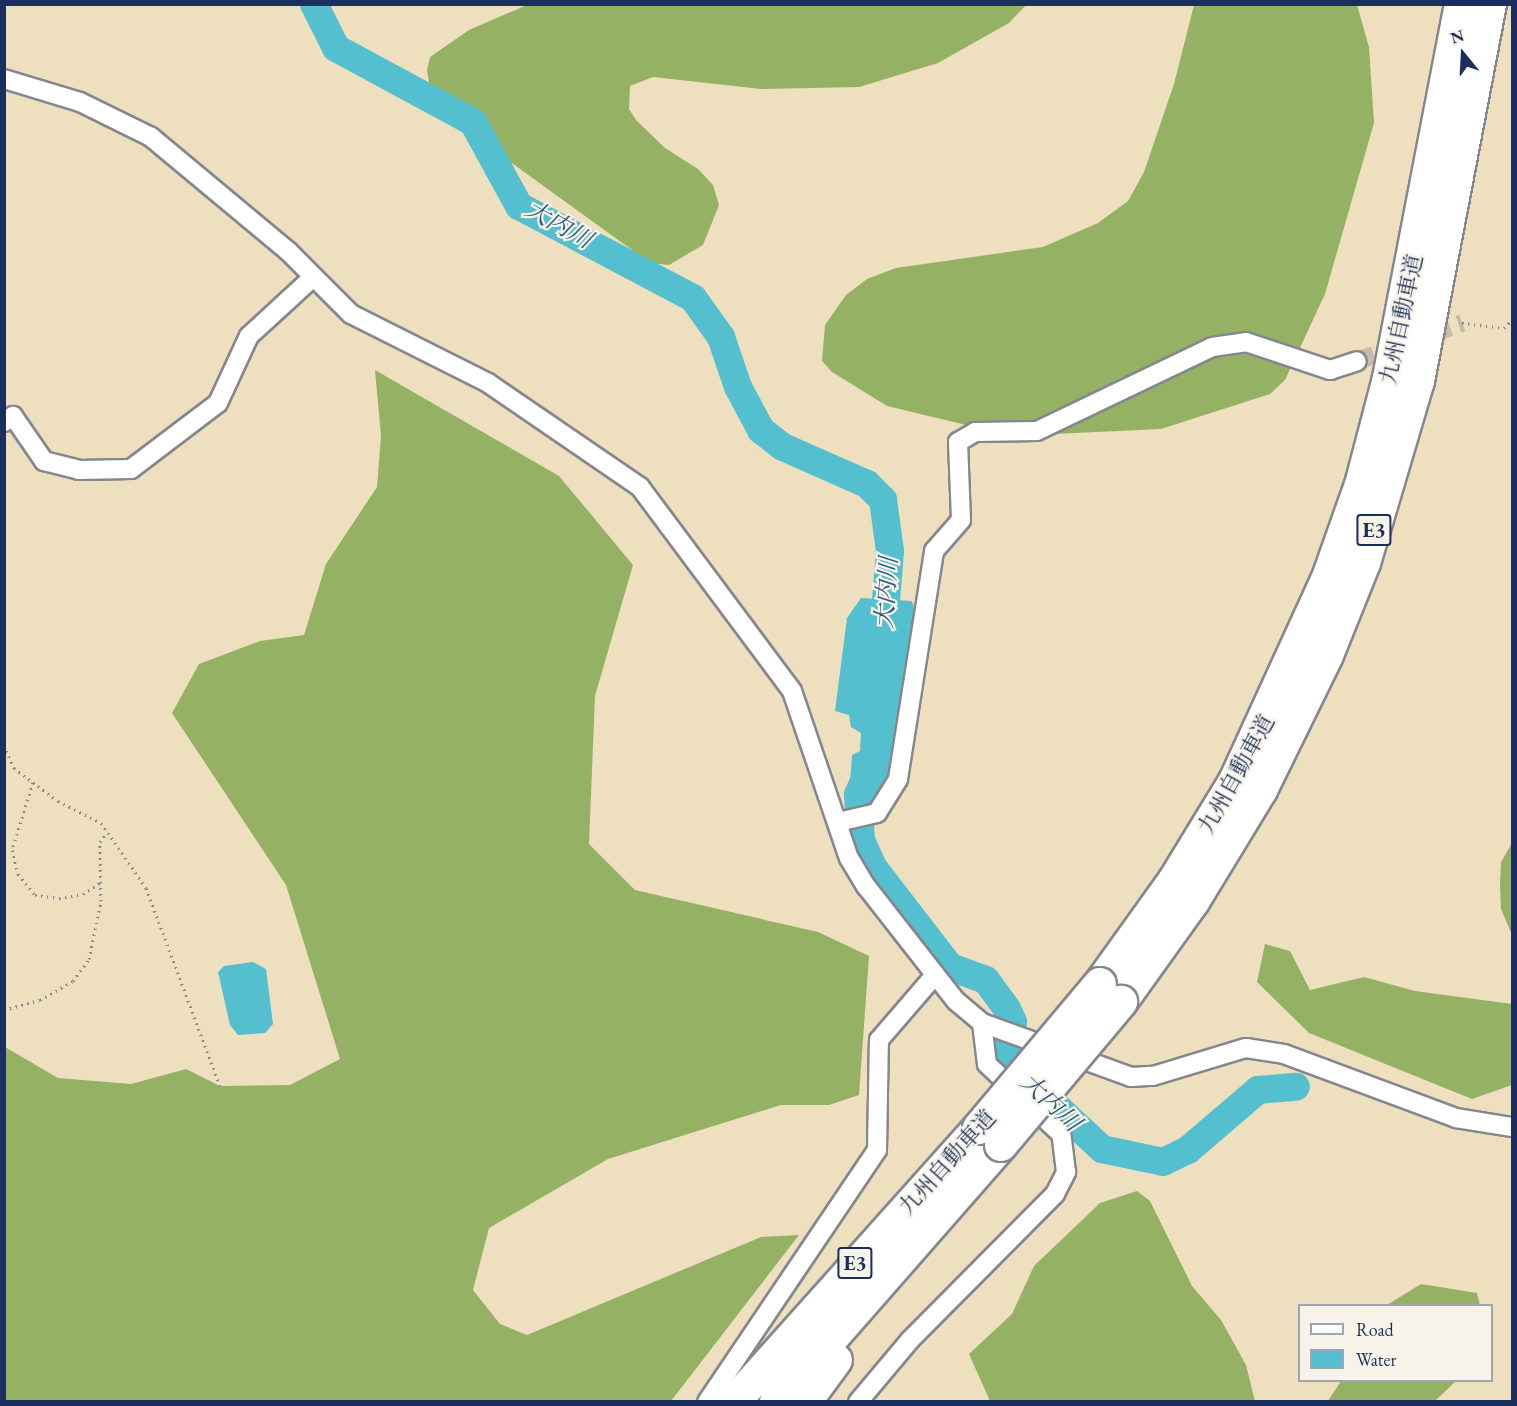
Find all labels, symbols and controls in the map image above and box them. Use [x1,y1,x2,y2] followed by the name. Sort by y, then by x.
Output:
[1433,24,1493,84] north arrow
[1448,24,1467,48] text: N
[521,194,597,254] water label: 大内川
[1374,252,1428,386] street label: 九州自動車道
[1356,512,1392,548] road number: E3
[869,556,903,630] water label: 大内川
[1192,710,1280,838] street label: 九州自動車道
[1015,1067,1087,1137] water label: 大内川
[893,1104,1001,1220] street label: 九州自動車道
[837,1245,873,1281] road number: E3
[1298,1304,1493,1382] legend
[1356,1318,1394,1341] text: Road
[1356,1348,1397,1371] text: Water

